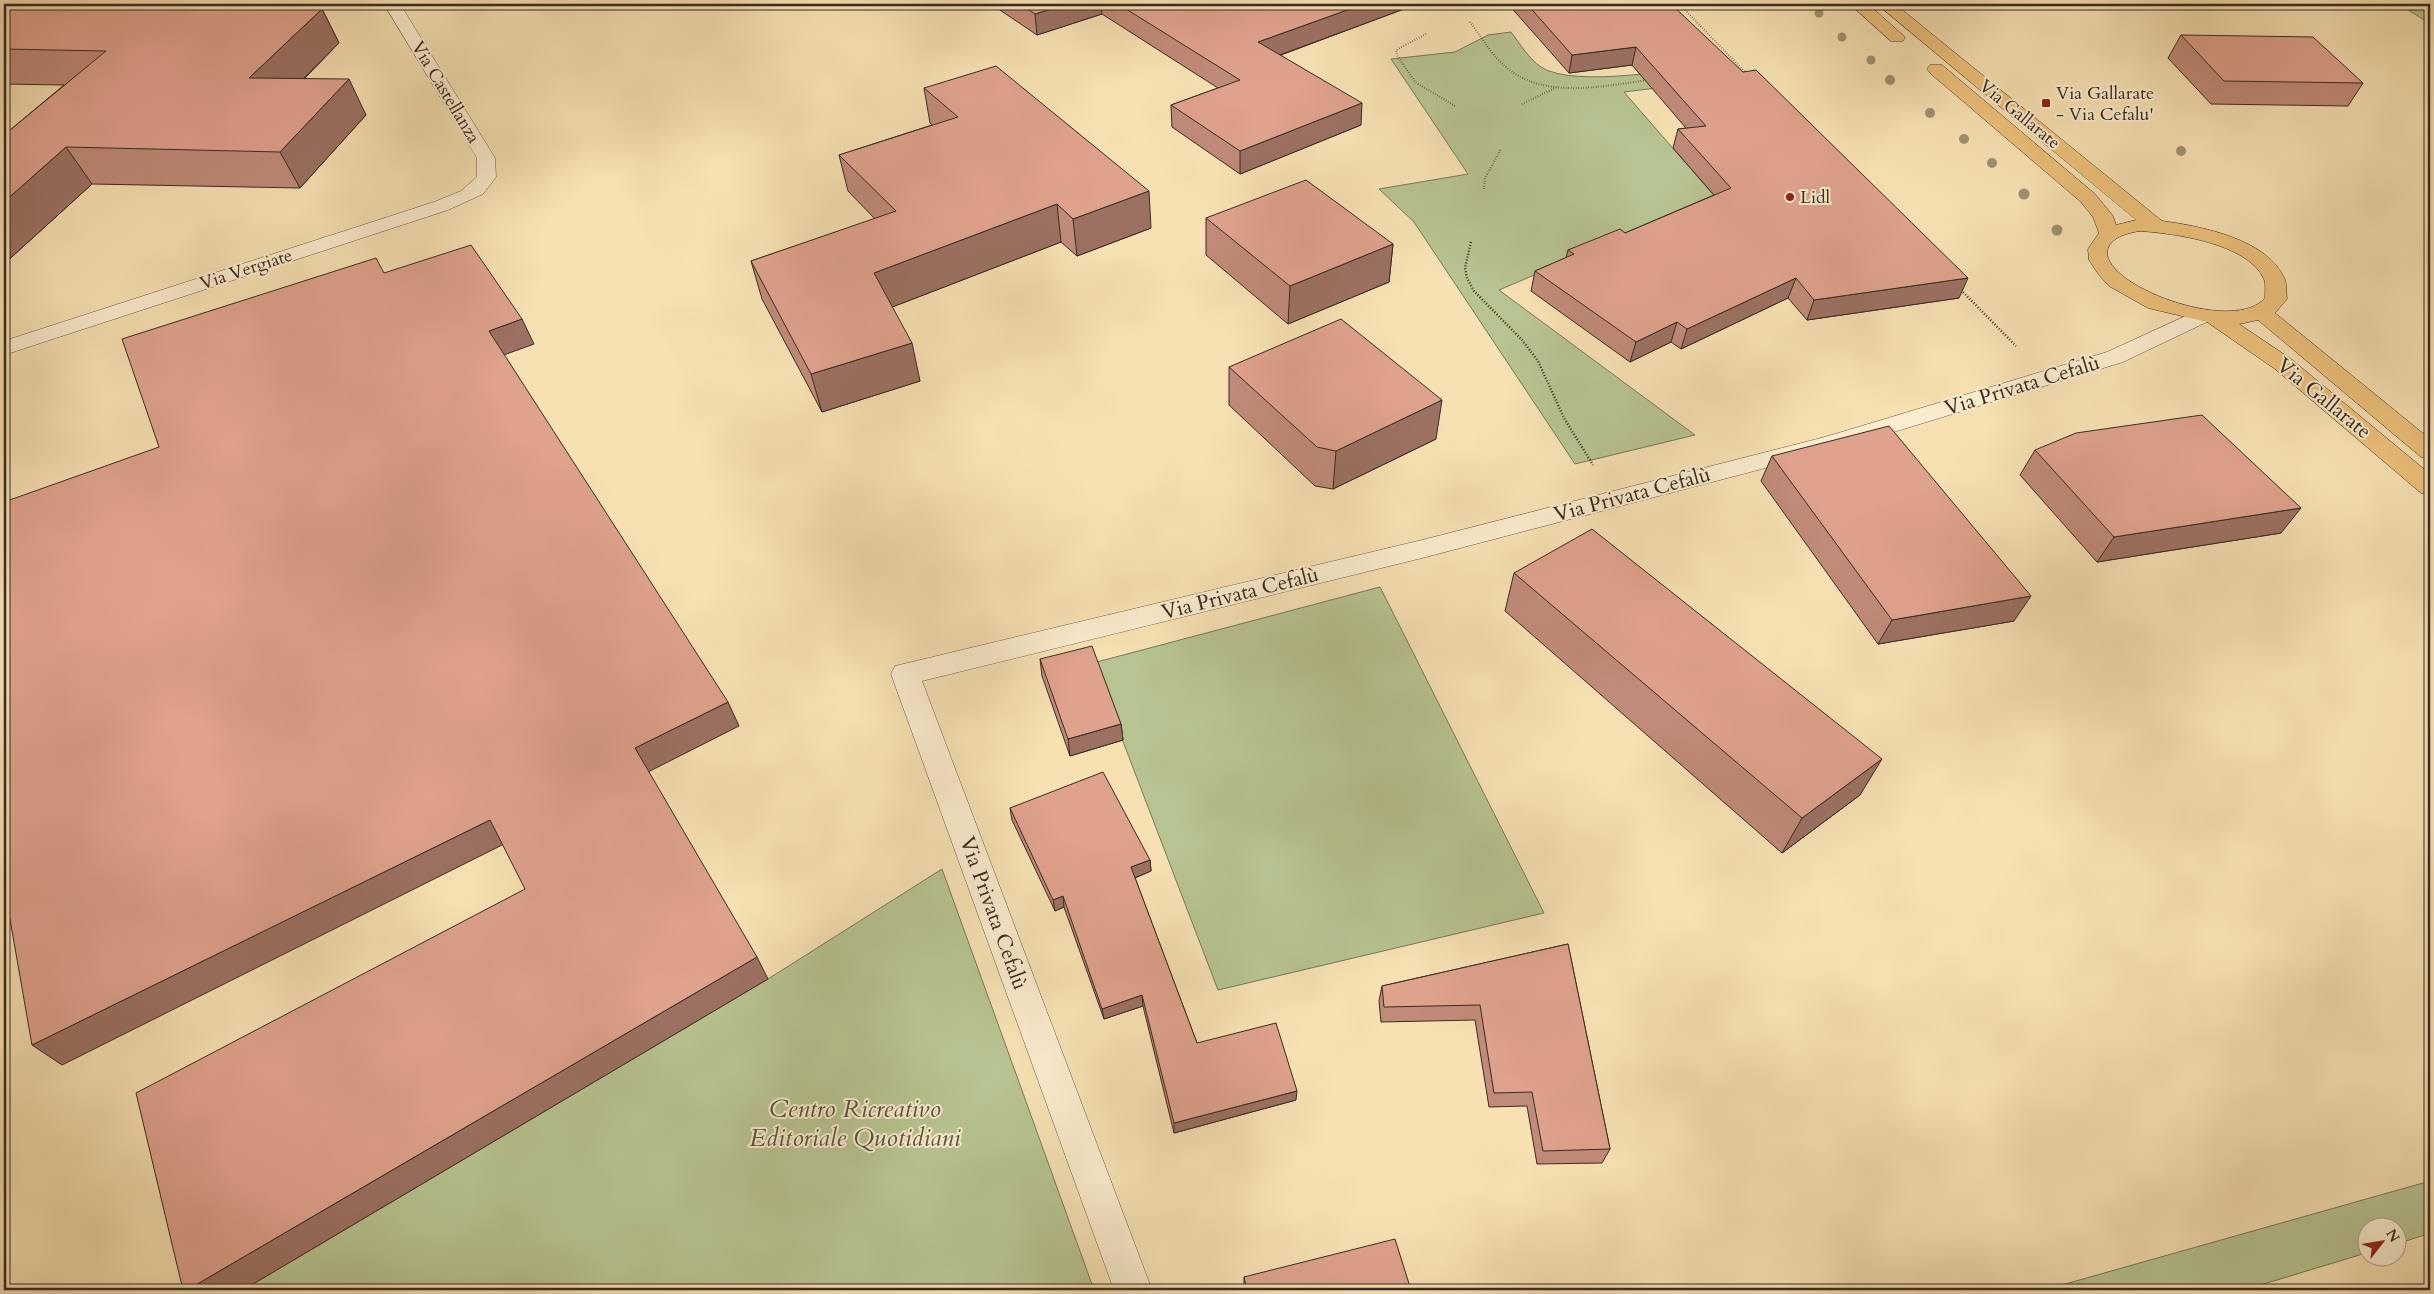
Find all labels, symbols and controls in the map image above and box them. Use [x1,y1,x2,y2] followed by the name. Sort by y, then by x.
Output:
[405,36,486,148] street label: Via Castellanza
[1974,74,2066,155] street label: Via Gallarate
[2056,81,2154,127] place label: Via Gallarate - Via Cefalu'
[2040,97,2052,109] marker: Via Gallarate - Via Cefalu'
[1800,185,1831,210] place label: Lidl
[1784,191,1796,203] marker: Lidl
[197,243,296,296] street label: Via Vergiate
[1941,348,2103,423] street label: Via Privata Cefalù
[2270,351,2377,446] street label: Via Gallarate
[1551,460,1714,529] street label: Via Privata Cefalù
[1158,560,1322,627] street label: Via Privata Cefalù
[952,833,1035,994] street label: Via Privata Cefalù
[749,1092,961,1155] park label: Centro Ricreativo Editoriale Quotidiani
[2356,1216,2406,1266] north arrow
[2381,1225,2404,1246] text: N

